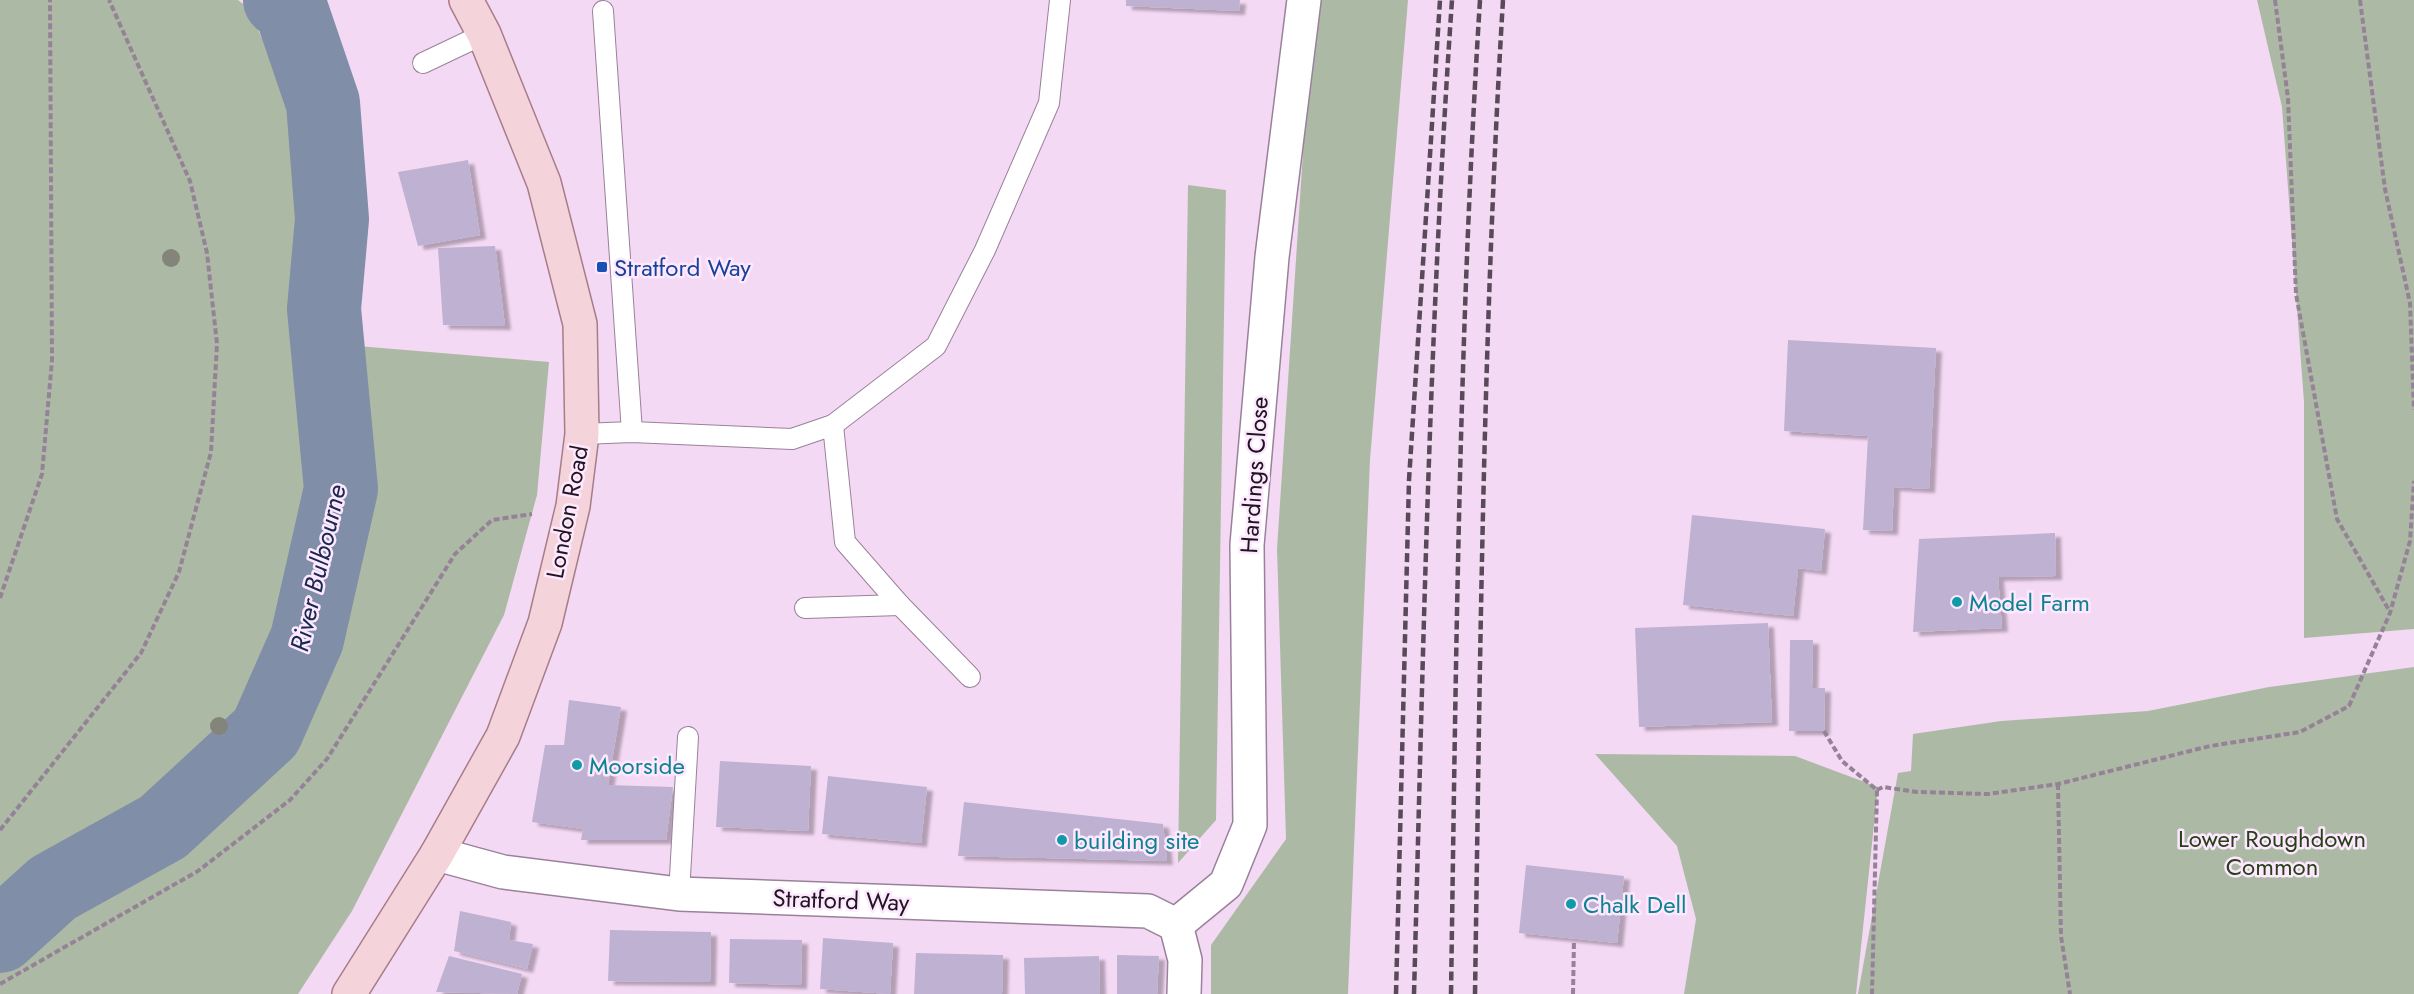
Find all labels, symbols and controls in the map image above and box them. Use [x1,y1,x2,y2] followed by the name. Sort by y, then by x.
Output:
[614,250,751,285] place label: Stratford Way
[595,260,609,274] marker: Stratford Way
[1231,395,1277,555] street label: Hardings Close
[537,442,597,582] street label: London Road
[280,481,356,655] water label: River Bulbourne
[1969,585,2090,620] place label: Model Farm
[1950,595,1964,609] marker: Model Farm
[589,748,685,783] place label: Moorside
[570,758,584,772] marker: Moorside
[2178,821,2366,884] park label: Lower Roughdown Common
[1074,823,1199,858] place label: building site
[1055,833,1069,847] marker: building site
[772,880,910,920] street label: Stratford Way
[1583,887,1687,922] place label: Chalk Dell
[1564,897,1578,911] marker: Chalk Dell

